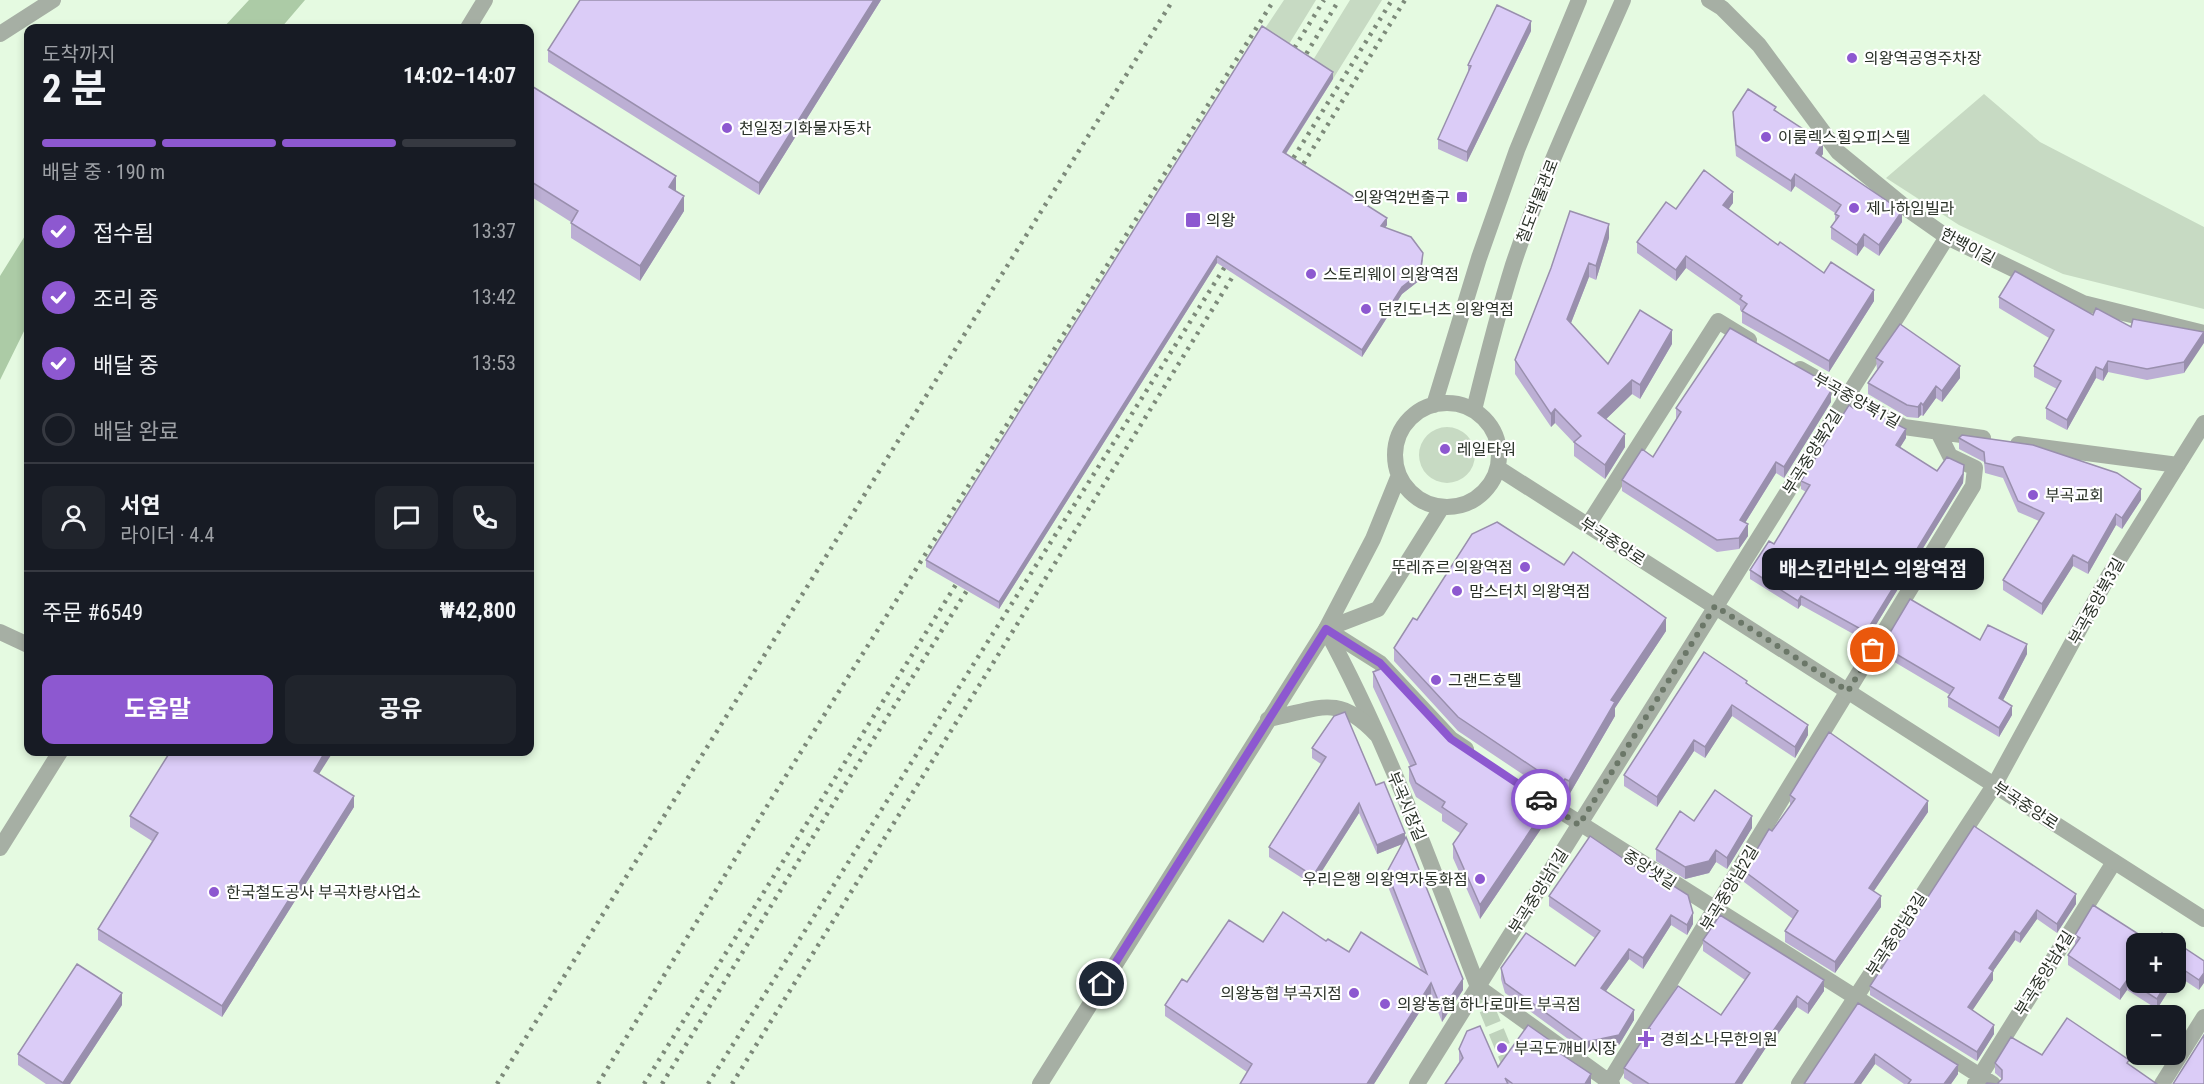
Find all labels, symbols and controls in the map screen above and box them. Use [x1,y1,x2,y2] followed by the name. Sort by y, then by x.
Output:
[42,42,116,66] text: 도착까지
[1864,49,1982,68] place label: 의왕역공영주차장
[1845,51,1859,65] marker: 의왕역공영주차장
[403,63,516,88] text: 14:02–14:07
[42,66,107,112] text: 2 분
[739,119,872,138] place label: 천일정기화물자동차
[720,121,734,135] marker: 천일정기화물자동차
[1778,128,1910,147] place label: 이룸렉스힐오피스텔
[1759,130,1773,144] marker: 이룸렉스힐오피스텔
[1513,156,1562,246] street label: 철도박물관로
[42,160,165,184] text: 배달 중 · 190 m
[1354,188,1450,207] place label: 의왕역2번출구
[1455,190,1469,204] marker: 의왕역2번출구
[1866,199,1955,218] place label: 제나하임빌라
[1847,201,1861,215] marker: 제나하임빌라
[1184,211,1202,229] marker: 의왕
[1206,211,1236,230] place label: 의왕
[42,215,75,248] icon: check
[472,219,516,243] text: 13:37
[93,221,154,246] text: 접수됨
[1937,224,1998,269] street label: 한백이길
[1323,265,1459,284] place label: 스토리웨이 의왕역점
[1304,267,1318,281] marker: 스토리웨이 의왕역점
[42,281,75,314] icon: check
[472,285,516,309] text: 13:42
[93,287,159,312] text: 조리 중
[1378,300,1514,319] place label: 던킨도너츠 의왕역점
[1359,302,1373,316] marker: 던킨도너츠 의왕역점
[42,347,75,380] icon: check
[472,351,516,375] text: 13:53
[93,353,159,378] text: 배달 중
[1810,369,1903,432] street label: 부곡중앙북1길
[1779,406,1846,498] street label: 부곡중앙북2길
[93,419,179,444] text: 배달 완료
[1457,440,1516,459] place label: 레일타워
[1438,442,1452,456] marker: 레일타워
[42,486,105,549] button: person
[375,486,438,549] button: chat
[453,486,516,549] button: phone
[2045,486,2104,505] place label: 부곡교회
[2026,488,2040,502] marker: 부곡교회
[120,493,160,518] text: 서연
[1577,513,1649,570] street label: 부곡중앙로
[120,523,214,547] text: 라이더 · 4.4
[1762,548,1984,590] callout: 배스킨라빈스 의왕역점
[2065,555,2128,648] street label: 부곡중앙북3길
[1779,557,1967,581] text: 배스킨라빈스 의왕역점
[1392,558,1513,577] place label: 뚜레쥬르 의왕역점
[1518,560,1532,574] marker: 뚜레쥬르 의왕역점
[1469,582,1590,601] place label: 맘스터치 의왕역점
[1450,584,1464,598] marker: 맘스터치 의왕역점
[440,598,516,623] text: ₩42,800
[42,600,143,625] text: 주문 #6549
[1847,624,1898,675] pin
[1856,633,1889,666] icon: bag
[1448,671,1522,690] place label: 그랜드호텔
[1429,673,1443,687] marker: 그랜드호텔
[42,675,273,744] button: 도움말
[285,675,516,744] button: 공유
[1383,769,1430,844] street label: 부곡시장길
[1511,769,1571,829] courier
[1990,777,2062,834] street label: 부곡중앙로
[1525,783,1558,816] icon: car
[1697,842,1762,934] street label: 부곡중앙남2길
[1505,845,1572,937] street label: 부곡중앙남1길
[1620,846,1680,893] street label: 중앙샛길
[1302,870,1468,889] place label: 우리은행 의왕역자동화점
[1473,872,1487,886] marker: 우리은행 의왕역자동화점
[226,883,421,902] place label: 한국철도공사 부곡차량사업소
[207,885,221,899] marker: 한국철도공사 부곡차량사업소
[1862,889,1931,980] street label: 부곡중앙남3길
[2011,927,2078,1019] street label: 부곡중앙남4길
[2126,933,2186,1065] map controls
[2126,933,2186,993] button: +
[1076,958,1127,1009] pin
[1085,967,1118,1000] icon: home
[1221,984,1342,1003] place label: 의왕농협 부곡지점
[1347,986,1361,1000] marker: 의왕농협 부곡지점
[1397,995,1581,1014] place label: 의왕농협 하나로마트 부곡점
[1378,997,1392,1011] marker: 의왕농협 하나로마트 부곡점
[2126,1005,2186,1065] button: −
[1637,1030,1655,1048] marker: 경희소나무한의원
[1660,1030,1778,1049] place label: 경희소나무한의원
[1514,1039,1617,1058] place label: 부곡도깨비시장
[1495,1041,1509,1055] marker: 부곡도깨비시장

